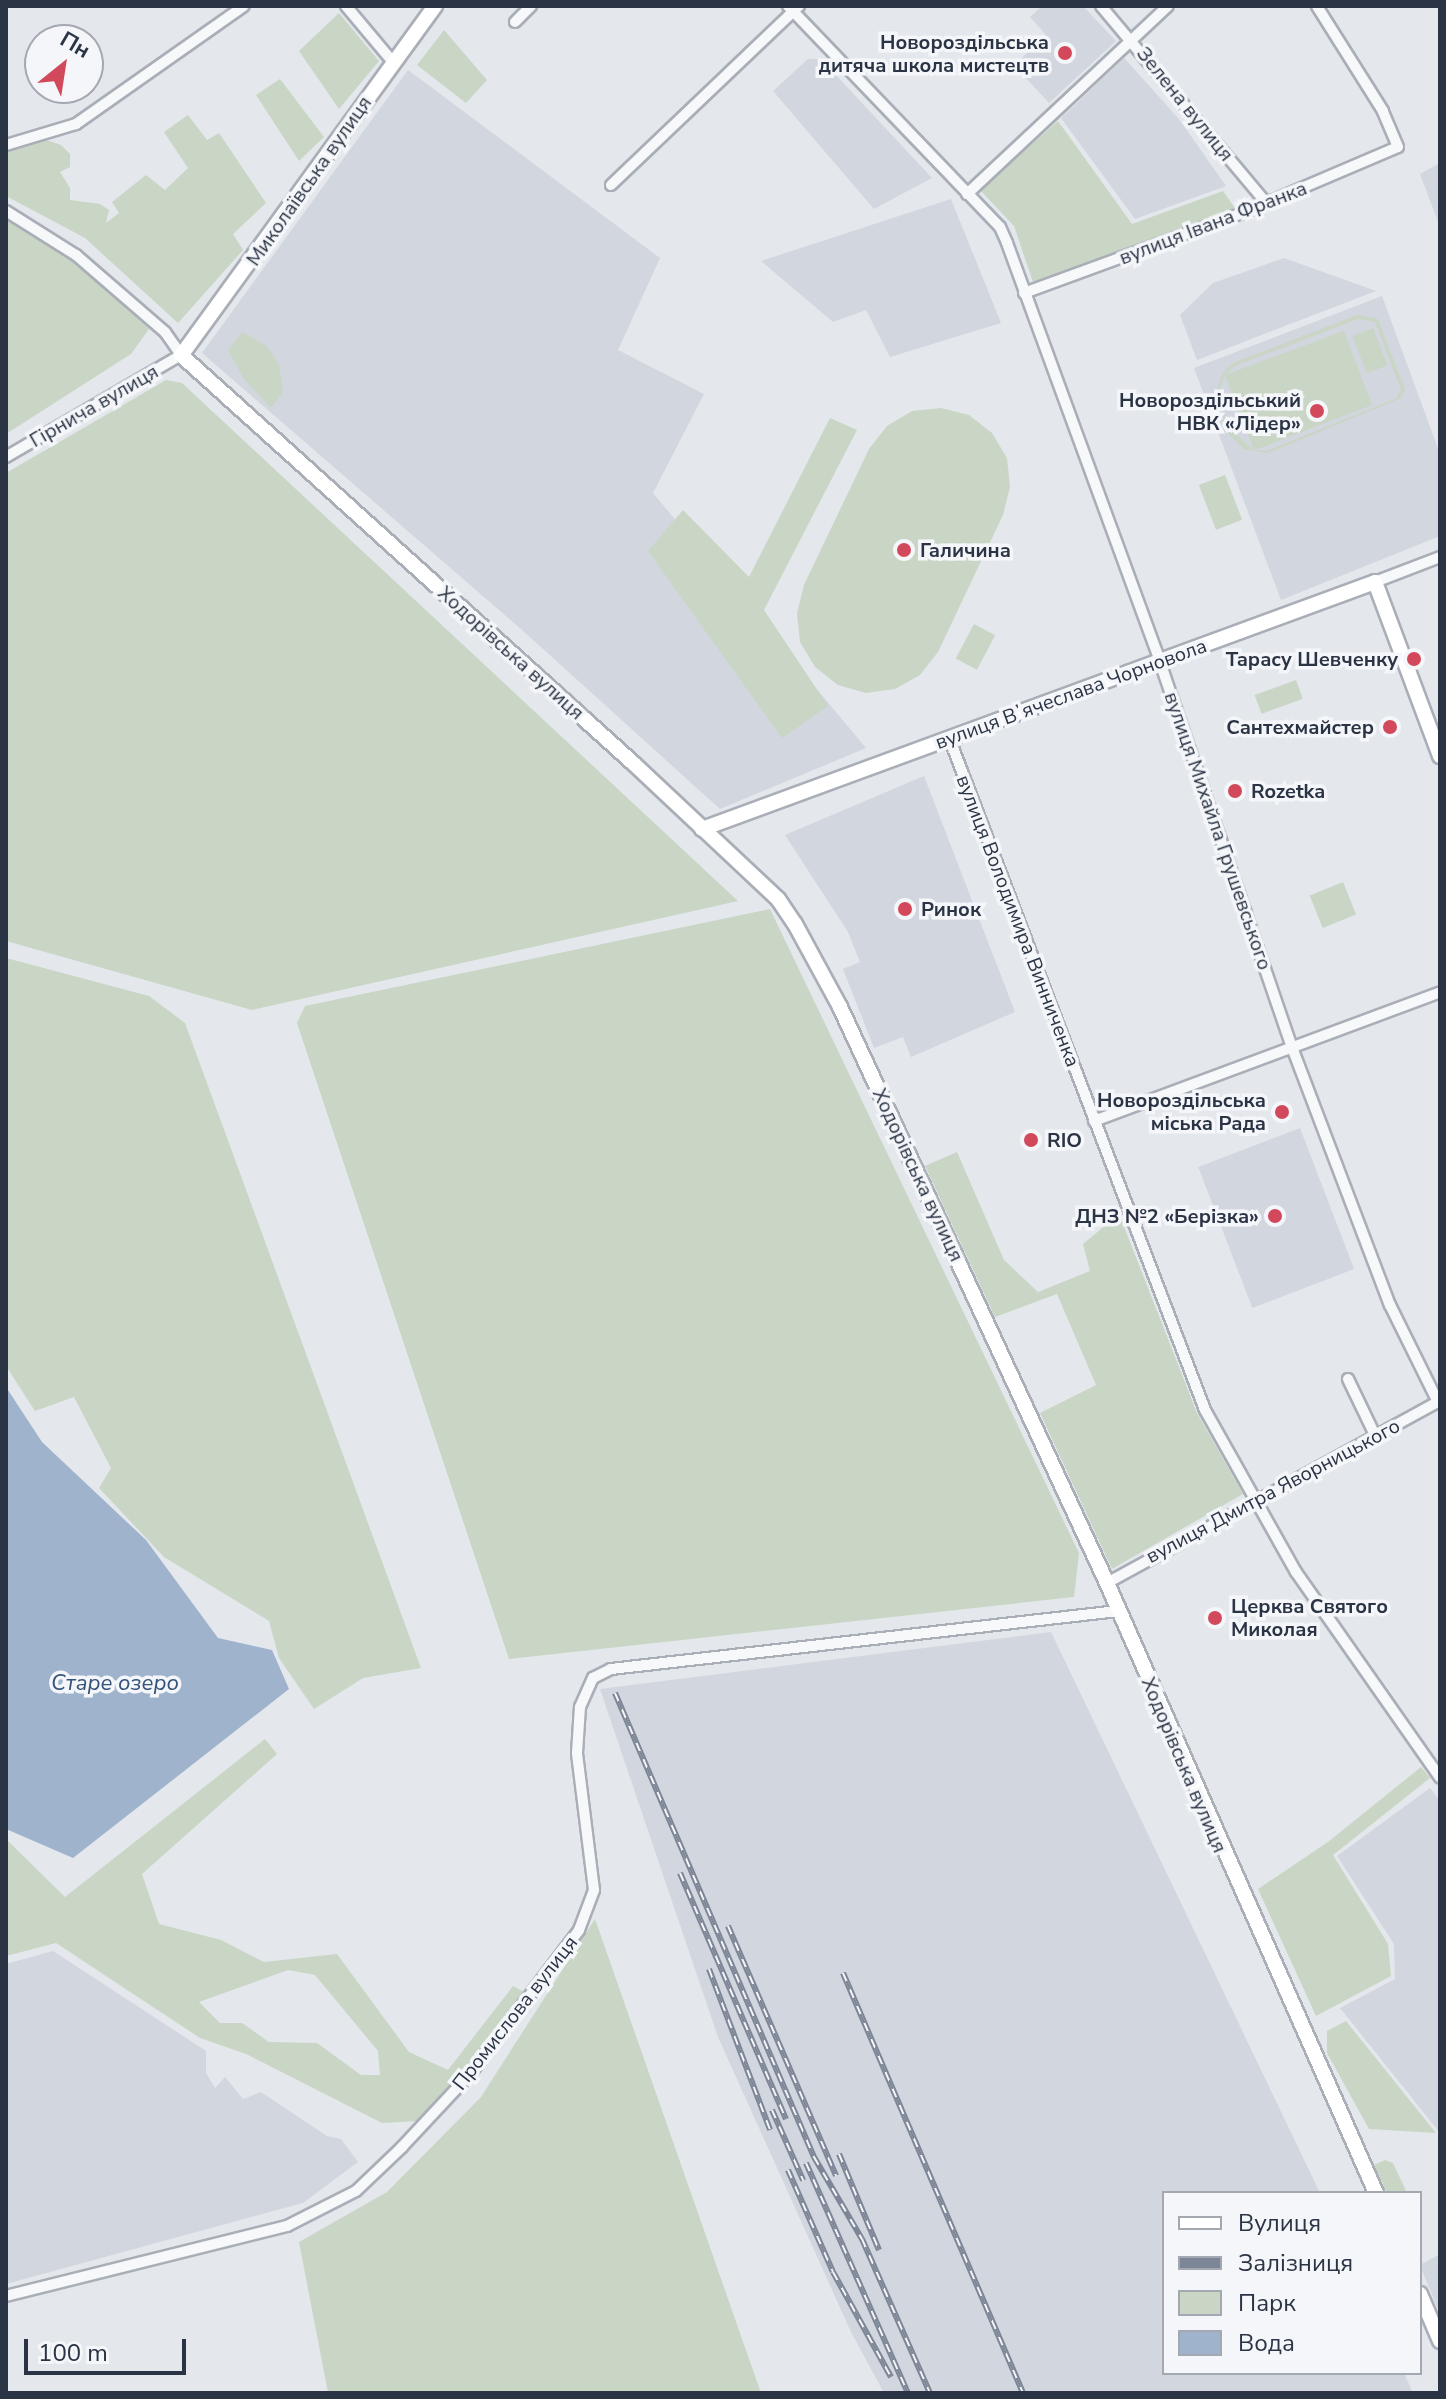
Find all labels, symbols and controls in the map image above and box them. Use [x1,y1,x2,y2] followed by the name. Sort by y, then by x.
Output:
[24,24,104,104] north arrow
[54,24,96,66] text: Пн
[819,30,1049,77] place label: Новороздільська дитяча школа мистецтв
[1132,42,1238,166] street label: Зелена вулиця
[1056,44,1074,62] marker: Новороздільська дитяча школа мистецтв
[241,91,377,271] street label: Миколаївська вулиця
[1116,176,1310,270] street label: вулиця Івана Франка
[25,359,163,453] street label: Гірнича вулиця
[1119,388,1301,435] place label: Новороздільський НВК «Лідер»
[1308,402,1326,420] marker: Новороздільський НВК «Лідер»
[920,538,1011,562] place label: Галичина
[895,541,913,559] marker: Галичина
[433,581,589,725] street label: Ходорівська вулиця
[932,634,1210,754] street label: вулиця Вʼячеслава Чорновола
[1226,647,1398,671] place label: Тарасу Шевченку
[1405,650,1423,668] marker: Тарасу Шевченку
[1159,689,1277,973] street label: вулиця Михайла Грушевського
[1226,715,1374,739] place label: Сантехмайстер
[1381,718,1399,736] marker: Сантехмайстер
[951,772,1085,1070] street label: вулиця Володимира Винниченка
[1251,779,1325,803] place label: Rozetka
[1226,782,1244,800] marker: Rozetka
[921,897,981,921] place label: Ринок
[896,900,914,918] marker: Ринок
[867,1085,969,1265] street label: Ходорівська вулиця
[1097,1088,1266,1135] place label: Новороздільська міська Рада
[1273,1103,1291,1121] marker: Новороздільська міська Рада
[1047,1128,1082,1152] place label: RIO
[1022,1131,1040,1149] marker: RIO
[1075,1204,1259,1228] place label: ДНЗ №2 «Берізка»
[1266,1207,1284,1225] marker: ДНЗ №2 «Берізка»
[1142,1414,1404,1568] street label: вулиця Дмитра Яворницького
[1231,1594,1388,1641] place label: Церква Святого Миколая
[1206,1609,1224,1627] marker: Церква Святого Миколая
[51,1671,179,1697] water label: Старе озеро
[1136,1674,1232,1856] street label: Ходорівська вулиця
[447,1931,583,2095] street label: Промислова вулиця
[1162,2191,1422,2375] legend
[1238,2207,1321,2239] text: Вулиця
[1238,2247,1353,2279] text: Залізниця
[1238,2287,1296,2319] text: Парк
[28,2323,190,2373] scale bar
[1238,2327,1295,2359] text: Вода
[38,2337,108,2369] text: 100 m

